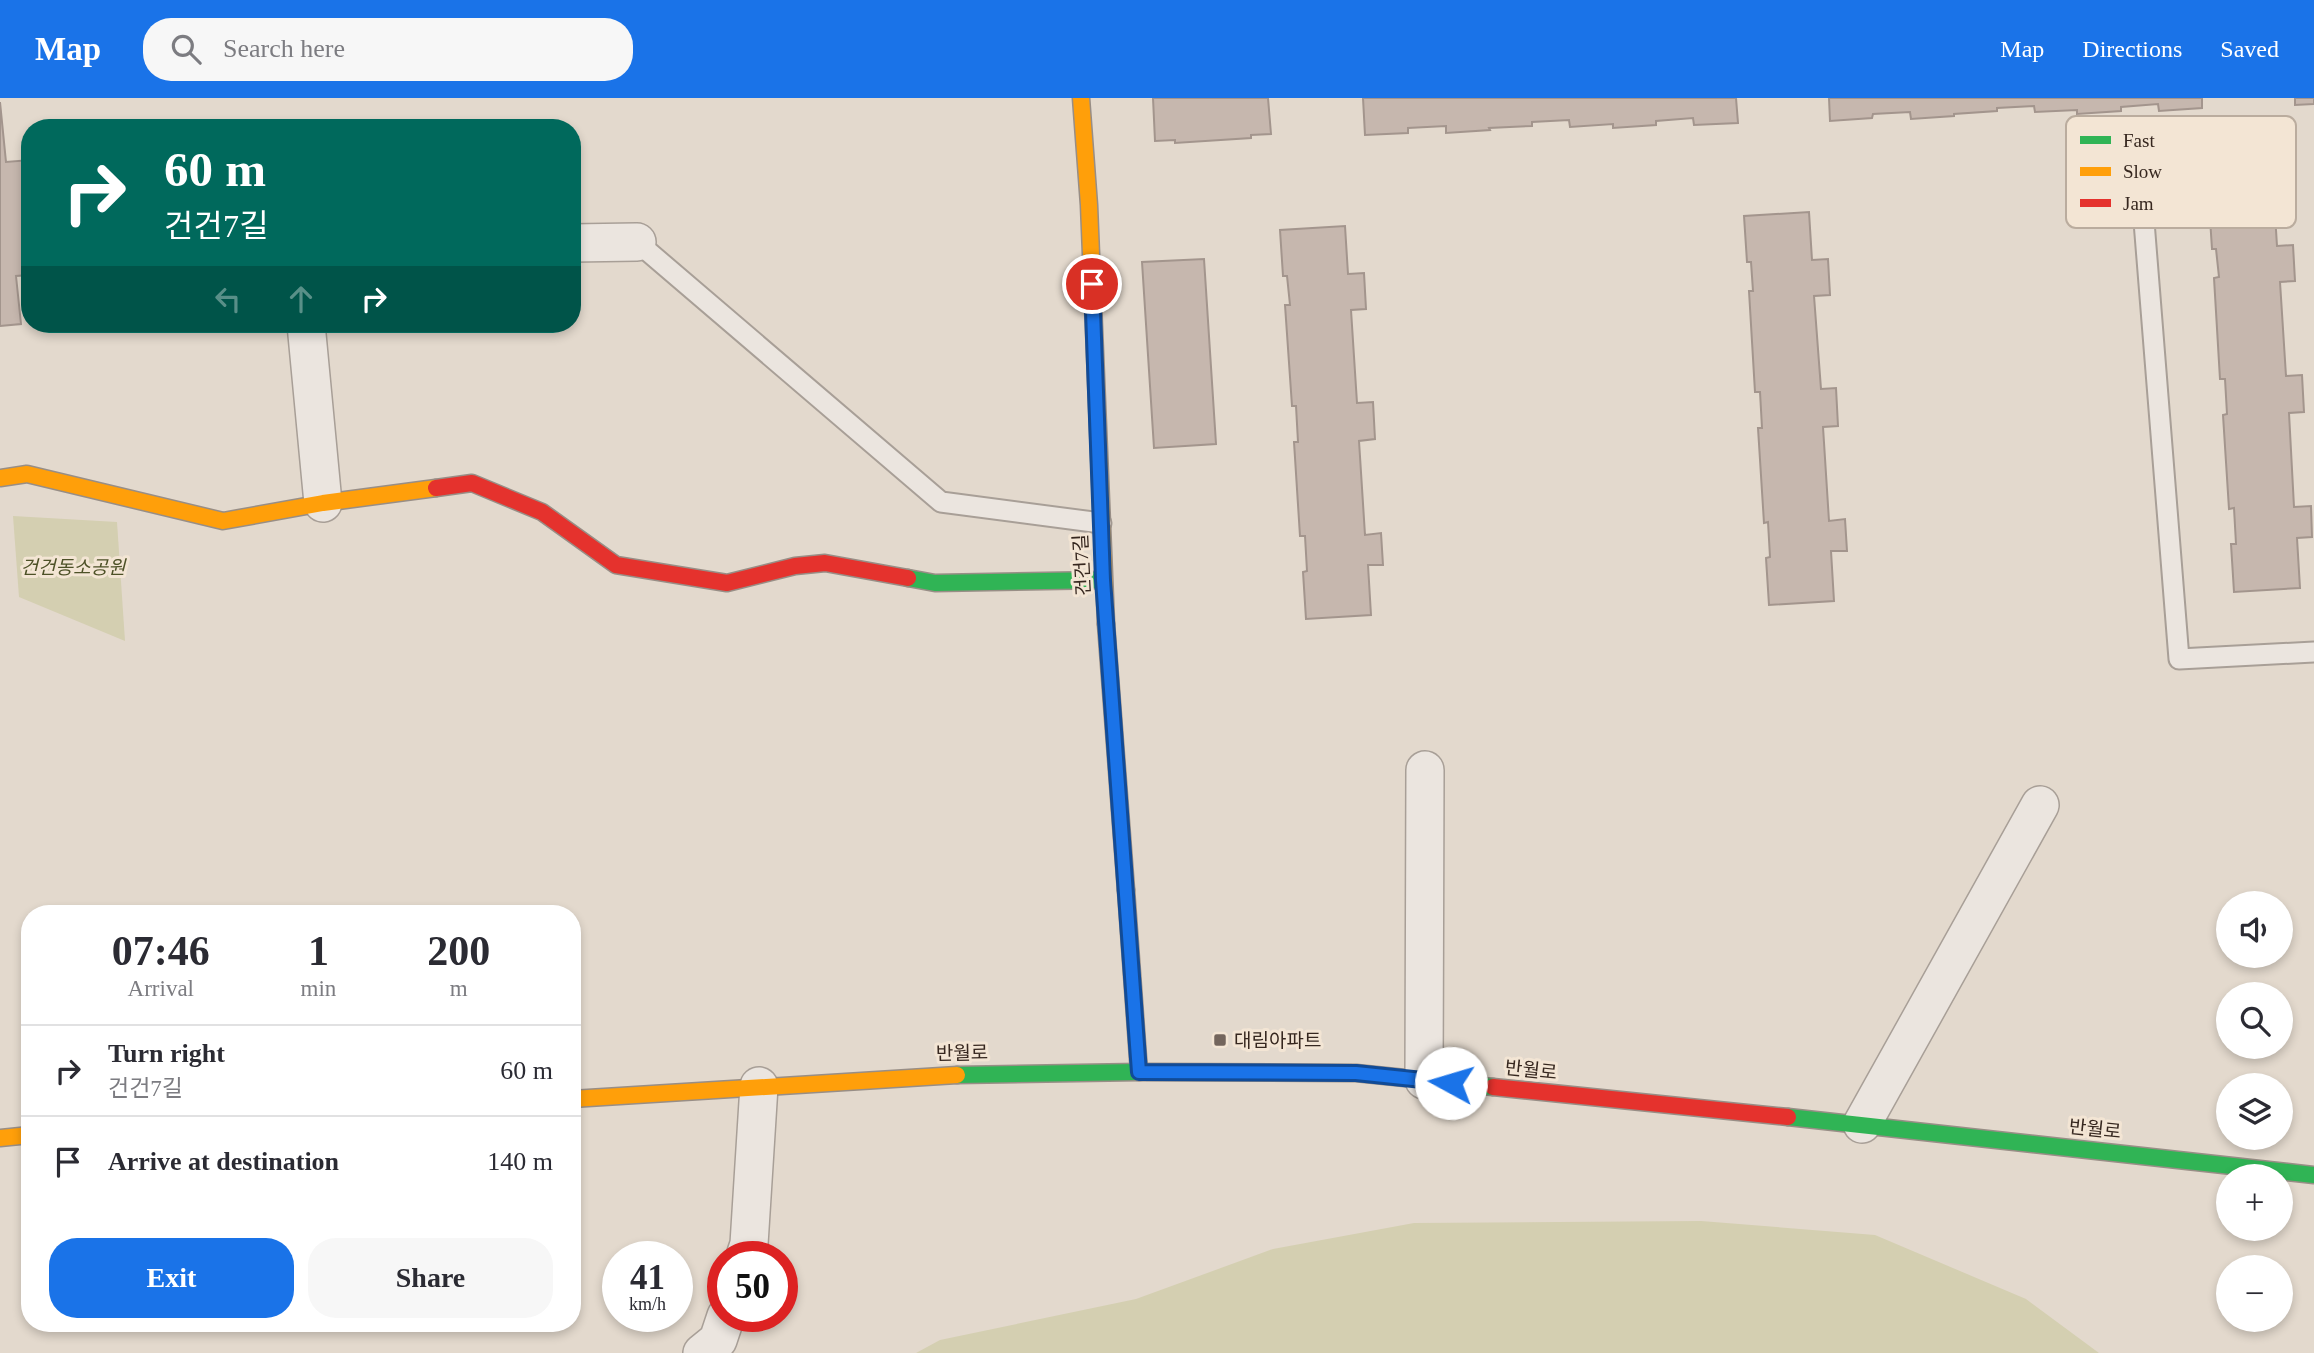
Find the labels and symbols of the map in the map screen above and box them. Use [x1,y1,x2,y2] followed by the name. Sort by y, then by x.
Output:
[2066,116,2296,228] legend
[2123,130,2155,151] text: Fast
[2123,161,2162,182] text: Slow
[2123,193,2154,214] text: Jam
[1062,254,1122,314] pin
[1070,534,1094,596] street label: 건건7길
[21,557,127,578] park label: 건건동소공원
[1234,1030,1321,1051] place label: 대림아파트
[1212,1032,1228,1048] marker: 대림아파트
[936,1042,988,1064] street label: 반월로
[1414,1046,1488,1120] position arrow
[1504,1057,1558,1083] street label: 반월로
[2068,1116,2122,1142] street label: 반월로
[707,1241,798,1332] speed limit sign: 50

